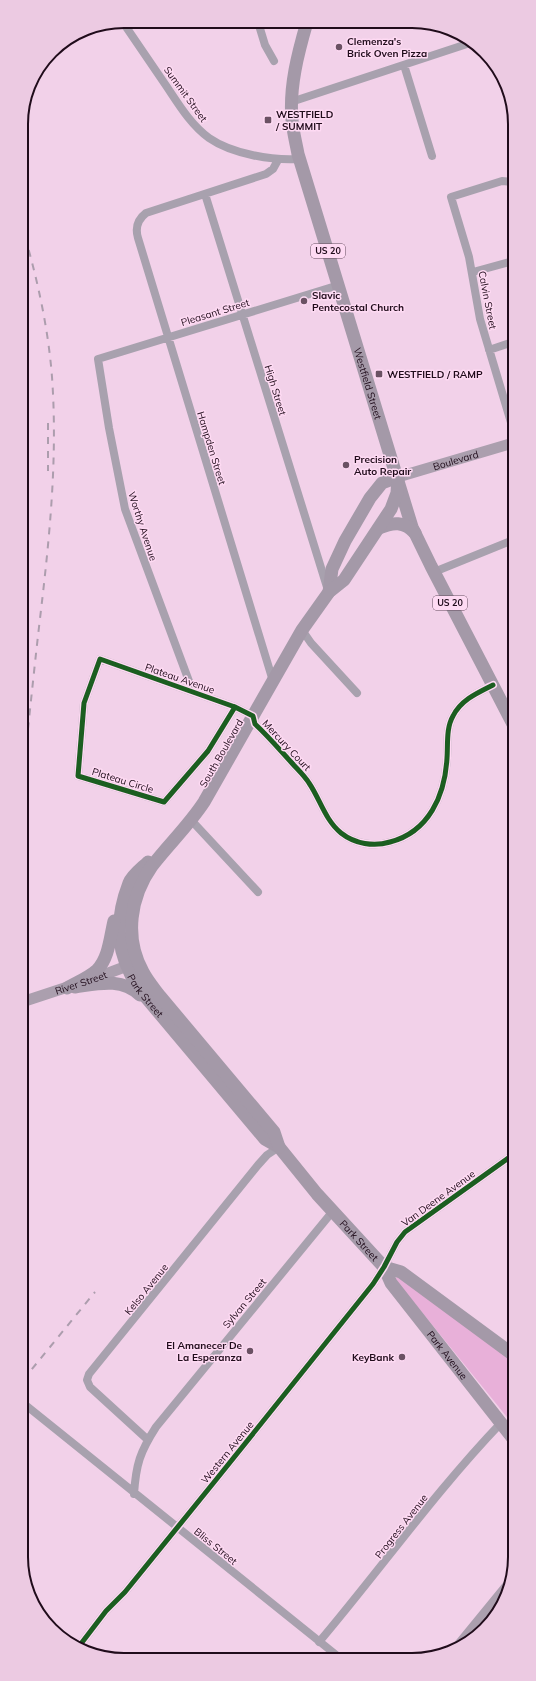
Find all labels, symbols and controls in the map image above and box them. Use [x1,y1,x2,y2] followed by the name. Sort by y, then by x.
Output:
[347,35,427,60] place label: Clemenza's Brick Oven Pizza
[334,42,344,52] marker: Clemenza's Brick Oven Pizza
[161,64,210,125] street label: Summit Street
[275,108,334,133] place label: WESTFIELD / SUMMIT
[263,115,273,125] marker: WESTFIELD / SUMMIT
[311,244,345,258] road number: US 20
[476,270,500,331] street label: Calvin Street
[312,289,404,314] place label: Slavic Pentecostal Church
[179,296,251,329] street label: Pleasant Street
[299,296,309,306] marker: Slavic Pentecostal Church
[351,346,385,421] street label: Westfield Street
[262,363,290,417] street label: High Street
[387,368,483,381] place label: WESTFIELD / RAMP
[374,369,384,379] marker: WESTFIELD / RAMP
[194,410,229,487] street label: Hampden Street
[431,448,480,473] street label: Boulevard
[354,453,411,478] place label: Precision Auto Repair
[341,460,351,470] marker: Precision Auto Repair
[125,490,160,562] street label: Worthy Avenue
[433,596,467,610] road number: US 20
[143,660,216,697] street label: Plateau Avenue
[197,717,246,790] street label: South Boulevard
[260,717,314,774] street label: Mercury Court
[90,765,155,796] street label: Plateau Circle
[53,968,109,998] street label: River Street
[124,972,166,1021] street label: Park Street
[399,1167,478,1230] street label: Van Deene Avenue
[337,1217,382,1264] street label: Park Street
[122,1261,171,1318] street label: Kelso Avenue
[220,1275,269,1331] street label: Sylvan Street
[424,1328,470,1382] street label: Park Avenue
[166,1339,243,1364] place label: El Amanecer De La Esperanza
[245,1346,255,1356] marker: El Amanecer De La Esperanza
[352,1351,394,1364] place label: KeyBank
[397,1352,407,1362] marker: KeyBank
[198,1418,257,1486] street label: Western Avenue
[372,1492,431,1561] street label: Progress Avenue
[191,1525,240,1568] street label: Bliss Street

